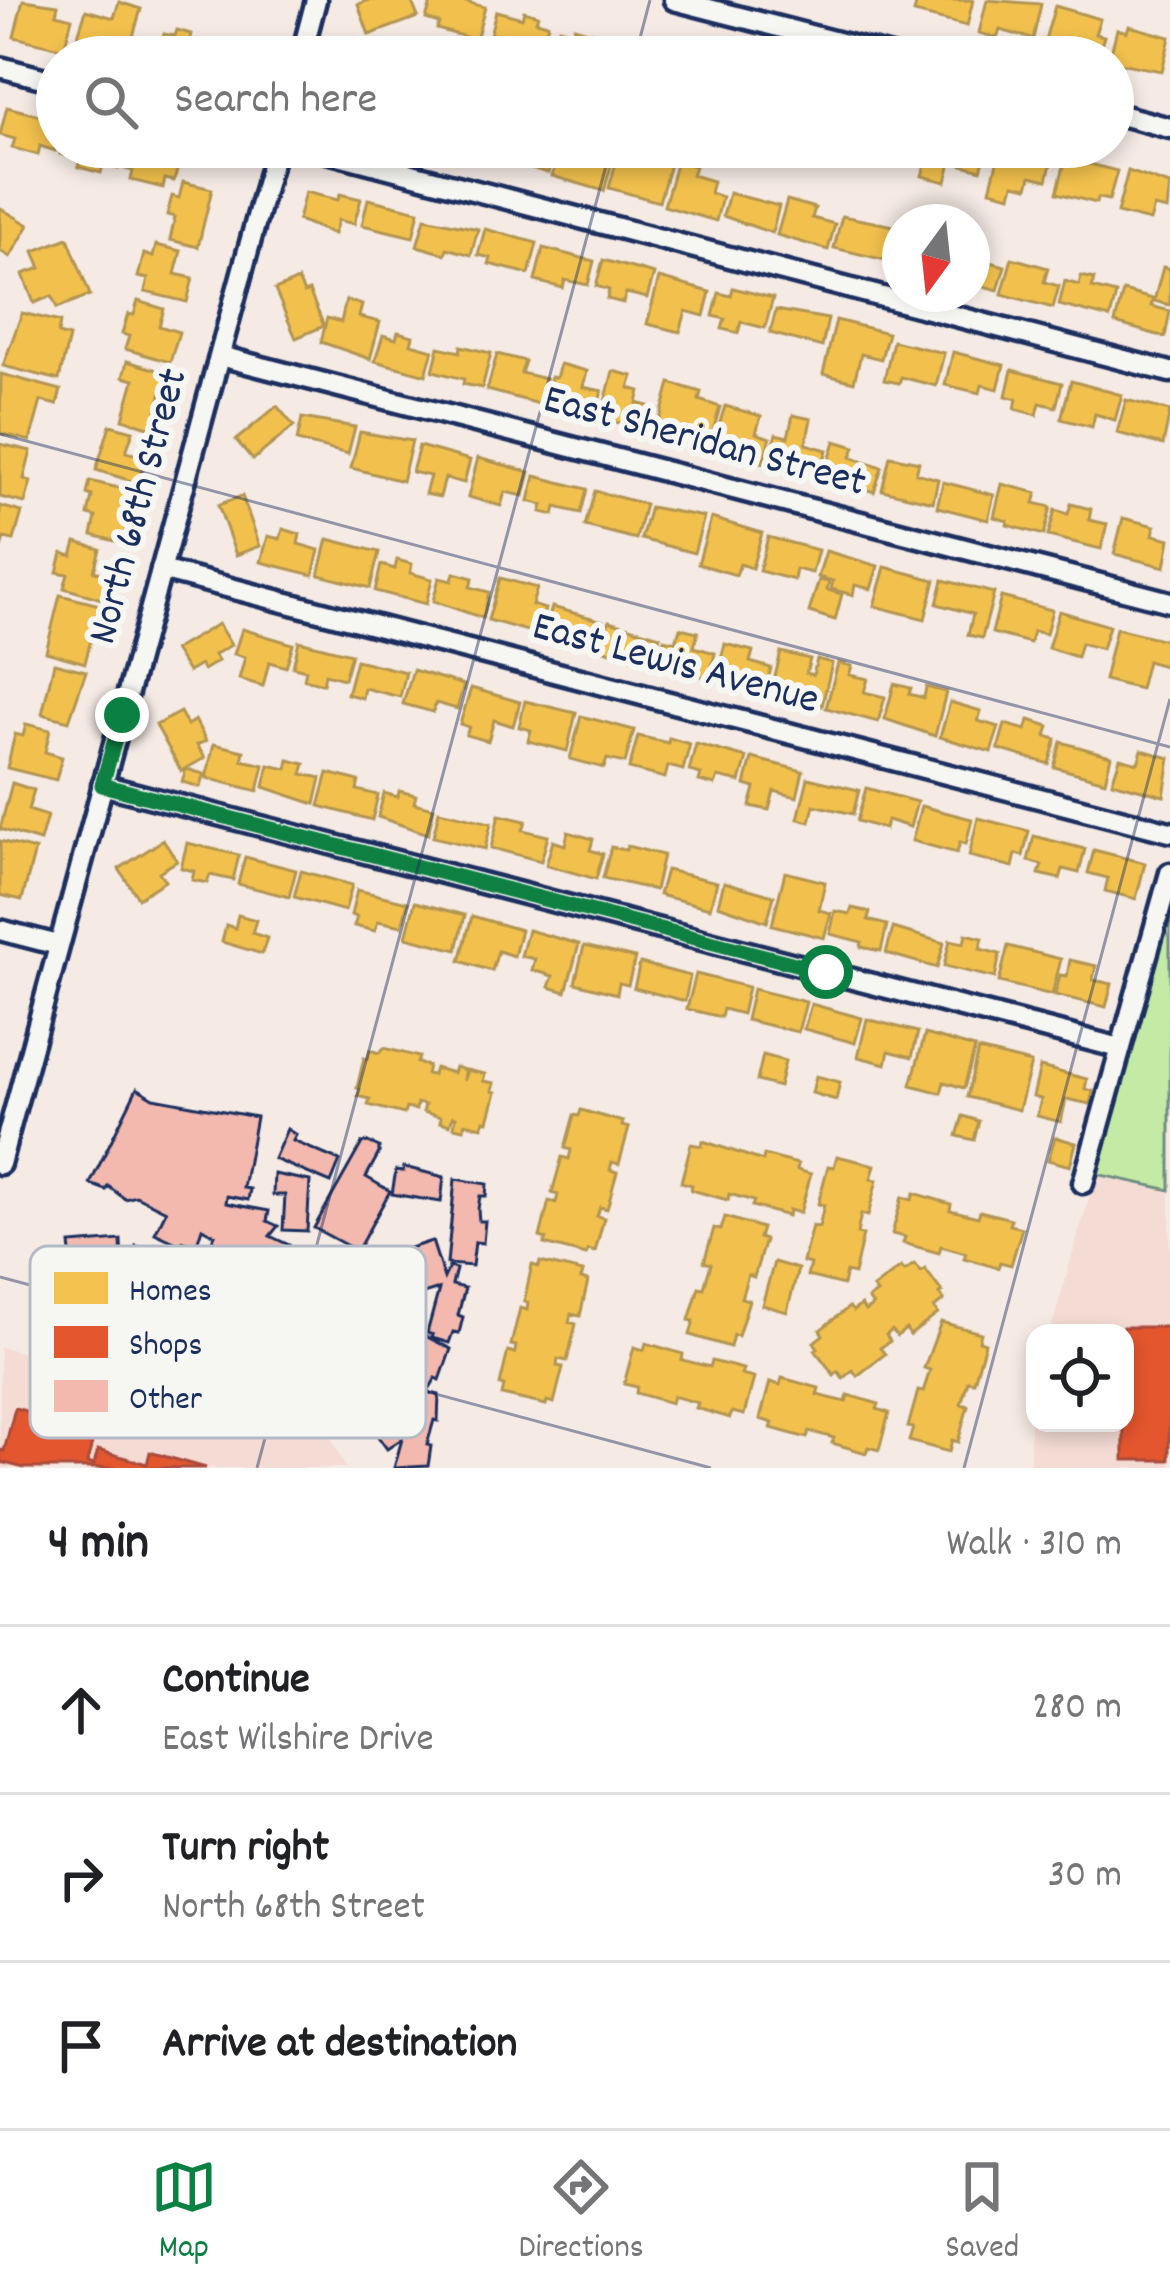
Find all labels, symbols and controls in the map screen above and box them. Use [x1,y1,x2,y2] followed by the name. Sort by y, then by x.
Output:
[36,36,1134,168] search box
[78,69,144,135] icon: search
[174,70,377,134] text: Search here
[882,204,990,312] north arrow
[75,362,207,652] street label: North 68th Street
[536,372,872,516] street label: East Sheridan Street
[525,599,825,733] street label: East Lewis Avenue
[95,688,149,742] route end
[799,945,853,999] route start
[30,1246,426,1438] legend
[129,1270,212,1317] text: Homes
[129,1324,202,1371] text: Shops
[1026,1324,1134,1432] map controls
[1026,1324,1134,1432] button: locate
[129,1378,203,1425] text: Other
[48,1510,149,1582] text: 4 min
[946,1519,1122,1574] text: Walk · 310 m
[162,1650,310,1714] text: Continue
[48,1677,114,1743] icon: ahead
[1032,1682,1122,1737] text: 280 m
[162,1714,434,1769] text: East Wilshire Drive
[162,1818,329,1882] text: Turn right
[48,1845,114,1911] icon: right
[1048,1850,1122,1905] text: 30 m
[162,1882,425,1937] text: North 68th Street
[48,2013,114,2079] icon: arrive
[162,2014,517,2078] text: Arrive at destination
[151,2154,217,2273] tab: Map
[519,2154,644,2273] tab: Directions
[945,2154,1019,2273] tab: Saved

